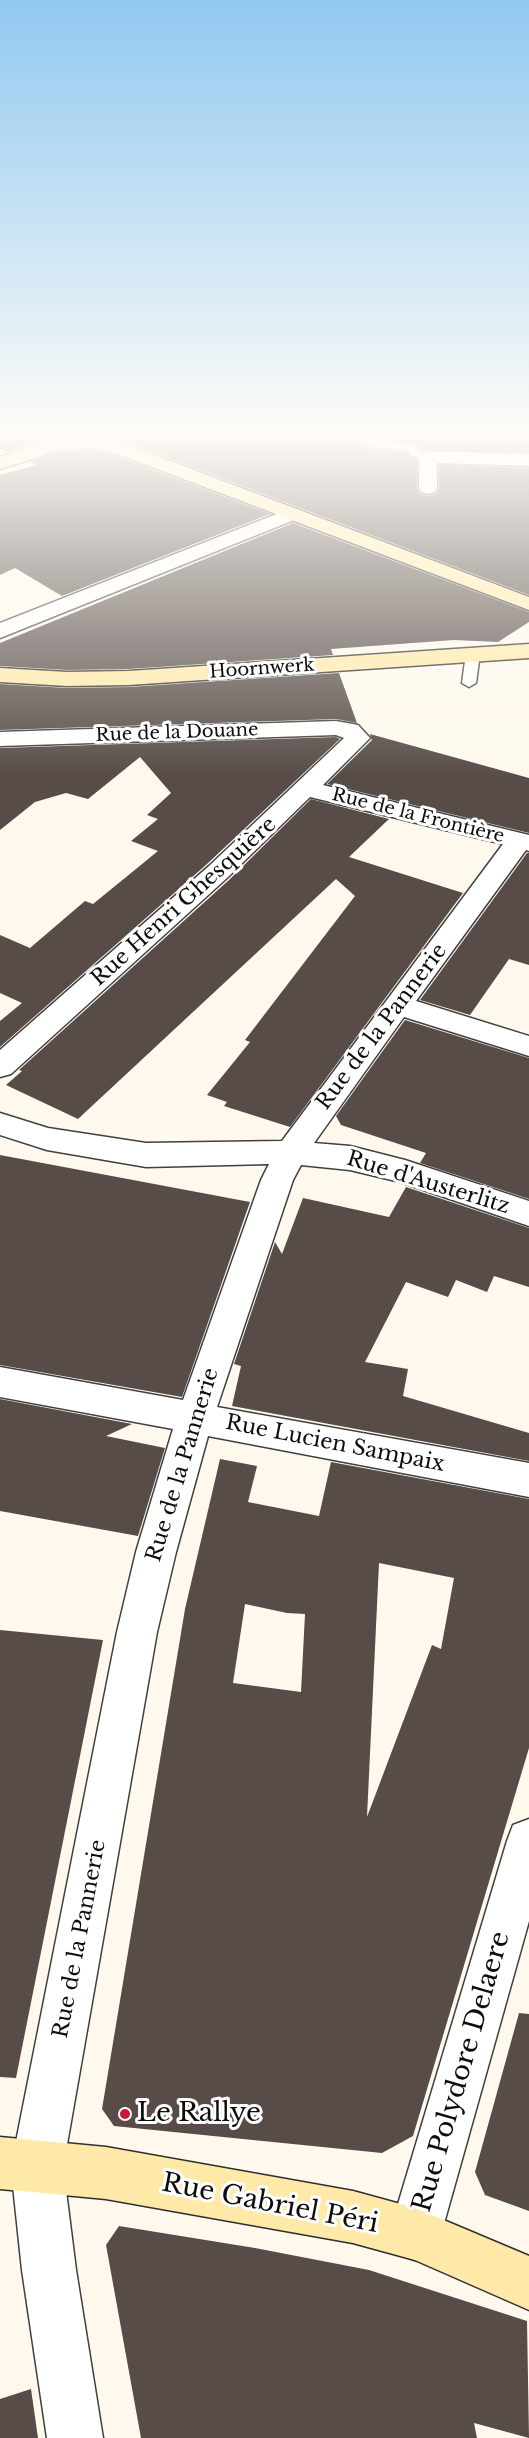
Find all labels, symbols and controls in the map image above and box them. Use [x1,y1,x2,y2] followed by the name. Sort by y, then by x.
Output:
[209,655,315,683] street label: Hoornwerk
[95,719,259,747] street label: Rue de la Douane
[330,784,506,848] street label: Rue de la Frontière
[86,812,282,992] street label: Rue Henri Ghesquière
[311,939,453,1115] street label: Rue de la Pannerie
[343,1146,513,1220] street label: Rue d'Austerlitz
[142,1365,224,1565] street label: Rue de la Pannerie
[223,1410,447,1478] street label: Rue Lucien Sampaix
[48,1838,112,2040] street label: Rue de la Pannerie
[407,1928,517,2216] street label: Rue Polydore Delaere
[137,2098,261,2130] place label: Le Rallye
[118,2107,132,2121] marker: Le Rallye
[159,2168,381,2240] street label: Rue Gabriel Péri

